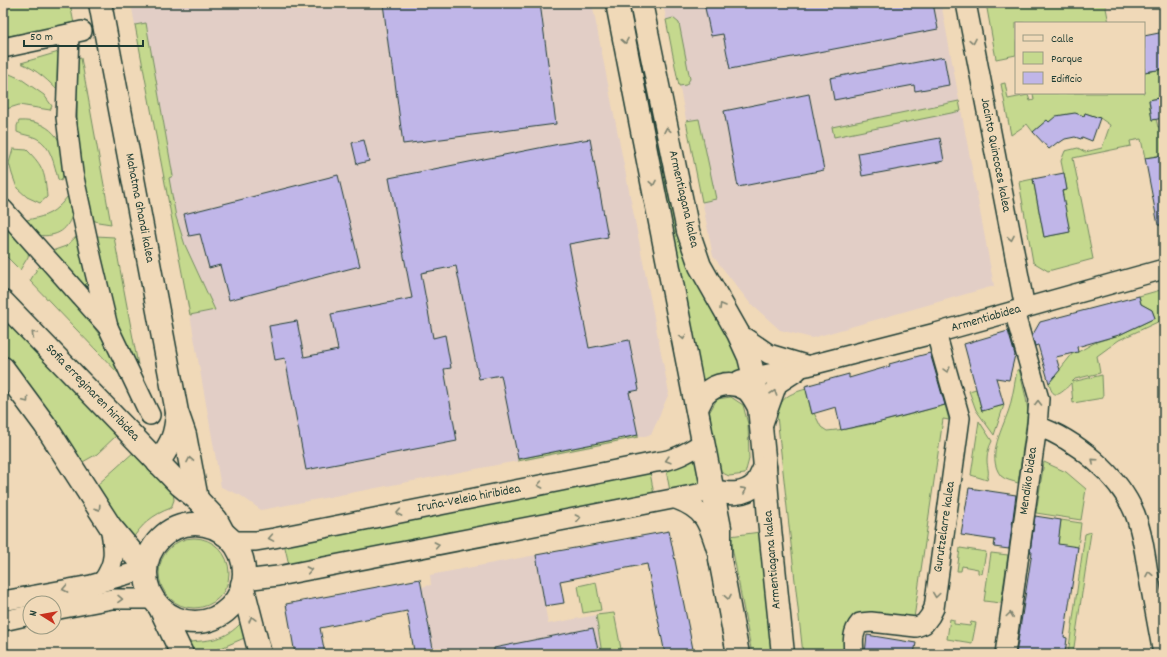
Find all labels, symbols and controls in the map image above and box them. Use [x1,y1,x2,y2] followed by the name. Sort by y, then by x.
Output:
[24,22,143,48] scale bar
[1015,22,1145,94] legend
[30,29,53,46] text: 50 m
[1051,31,1074,48] text: Calle
[620,38,628,44] one-way arrow
[969,38,977,44] one-way arrow
[1051,51,1082,68] text: Parque
[1051,71,1082,88] text: Edificio
[975,96,1016,215] street label: Jacinto Quincoces kalea
[664,126,672,133] one-way arrow
[663,149,704,250] street label: Armentiagana kalea
[119,152,159,265] street label: Mahatma Ghandi kalea
[648,179,656,186] one-way arrow
[1006,235,1014,241] one-way arrow
[949,300,1024,338] street label: Armentiabidea
[719,303,726,310] one-way arrow
[31,331,39,339] one-way arrow
[679,334,687,341] one-way arrow
[40,340,144,447] street label: Sofia erreginaren hiribidea
[942,367,951,374] one-way arrow
[769,390,778,397] one-way arrow
[21,395,28,402] one-way arrow
[1034,400,1043,407] one-way arrow
[1015,445,1043,516] street label: Mendiko bidea
[664,455,671,464] one-way arrow
[186,457,195,463] one-way arrow
[1091,458,1098,465] one-way arrow
[929,479,961,574] street label: Gurutzelarre kalea
[416,480,523,518] street label: Iruña-Veleia hiribidea
[537,481,543,489] one-way arrow
[740,487,747,495] one-way arrow
[93,504,100,511] one-way arrow
[396,509,402,517] one-way arrow
[759,509,787,610] street label: Armentiagana kalea
[575,514,581,522] one-way arrow
[268,534,275,542] one-way arrow
[433,542,440,550] one-way arrow
[306,566,312,575] one-way arrow
[1145,571,1153,577] one-way arrow
[62,584,68,593] one-way arrow
[932,592,941,598] one-way arrow
[723,594,731,600] one-way arrow
[22,595,62,635] north arrow
[117,595,123,603] one-way arrow
[26,609,43,618] text: N
[1005,612,1014,618] one-way arrow
[248,616,256,622] one-way arrow

